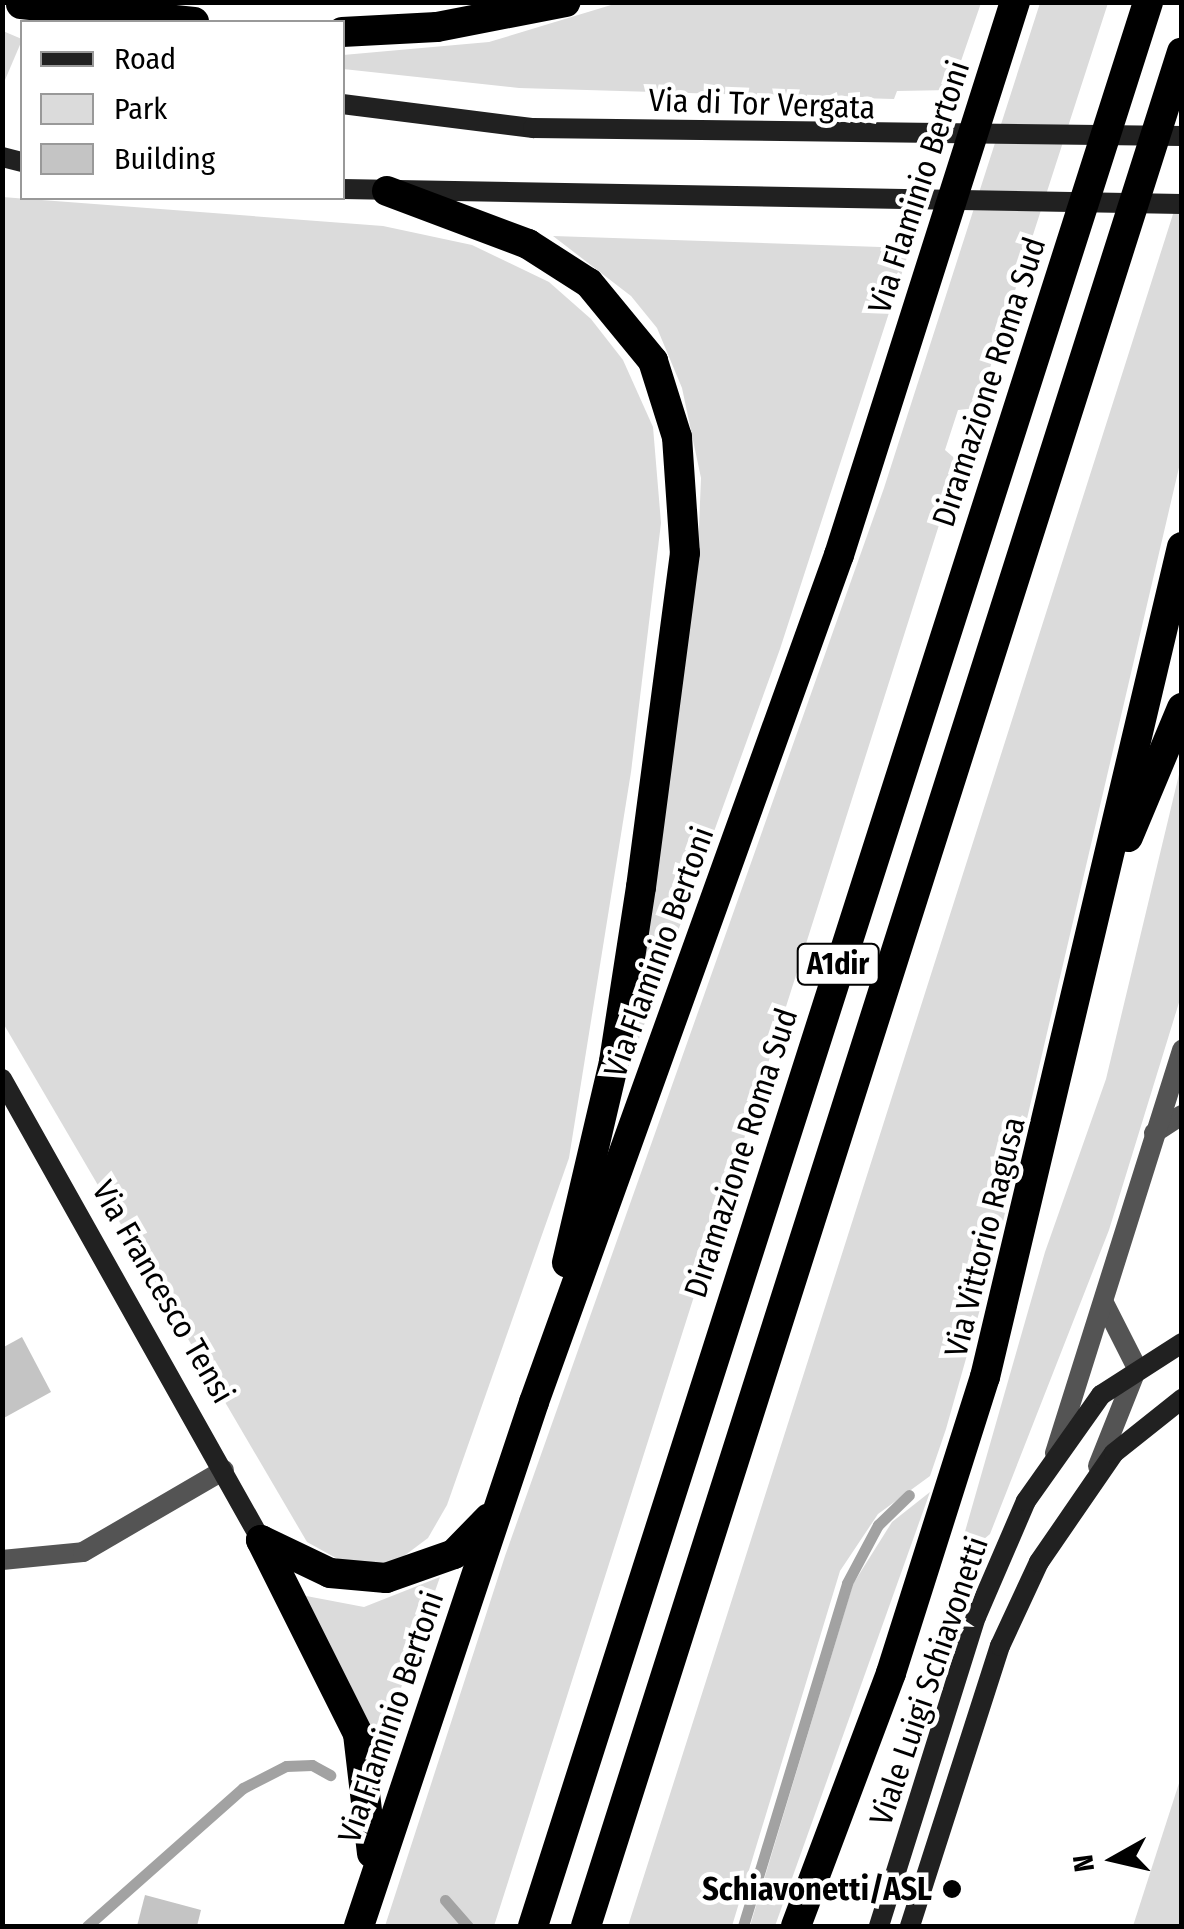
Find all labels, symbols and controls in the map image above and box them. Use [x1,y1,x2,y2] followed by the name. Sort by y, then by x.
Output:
[20,20,345,200] legend
[114,41,176,77] text: Road
[860,56,978,318] street label: Via Flaminio Bertoni
[648,81,876,127] street label: Via di Tor Vergata
[114,91,167,127] text: Park
[114,141,215,177] text: Building
[924,233,1054,531] street label: Diramazione Roma Sud
[596,822,722,1082] street label: Via Flaminio Bertoni
[796,939,880,989] road number: A1dir
[676,1004,806,1302] street label: Diramazione Roma Sud
[937,1113,1033,1361] street label: Via Vittorio Ragusa
[84,1174,242,1410] street label: Via Francesco Tensi
[862,1532,996,1830] street label: Viale Luigi Schiavonetti
[330,1586,452,1848] street label: Via Flaminio Bertoni
[1064,1809,1164,1909] north arrow
[1066,1853,1101,1874] text: N
[702,1870,932,1908] place label: Schiavonetti/ASL
[941,1878,963,1900] marker: Schiavonetti/ASL

